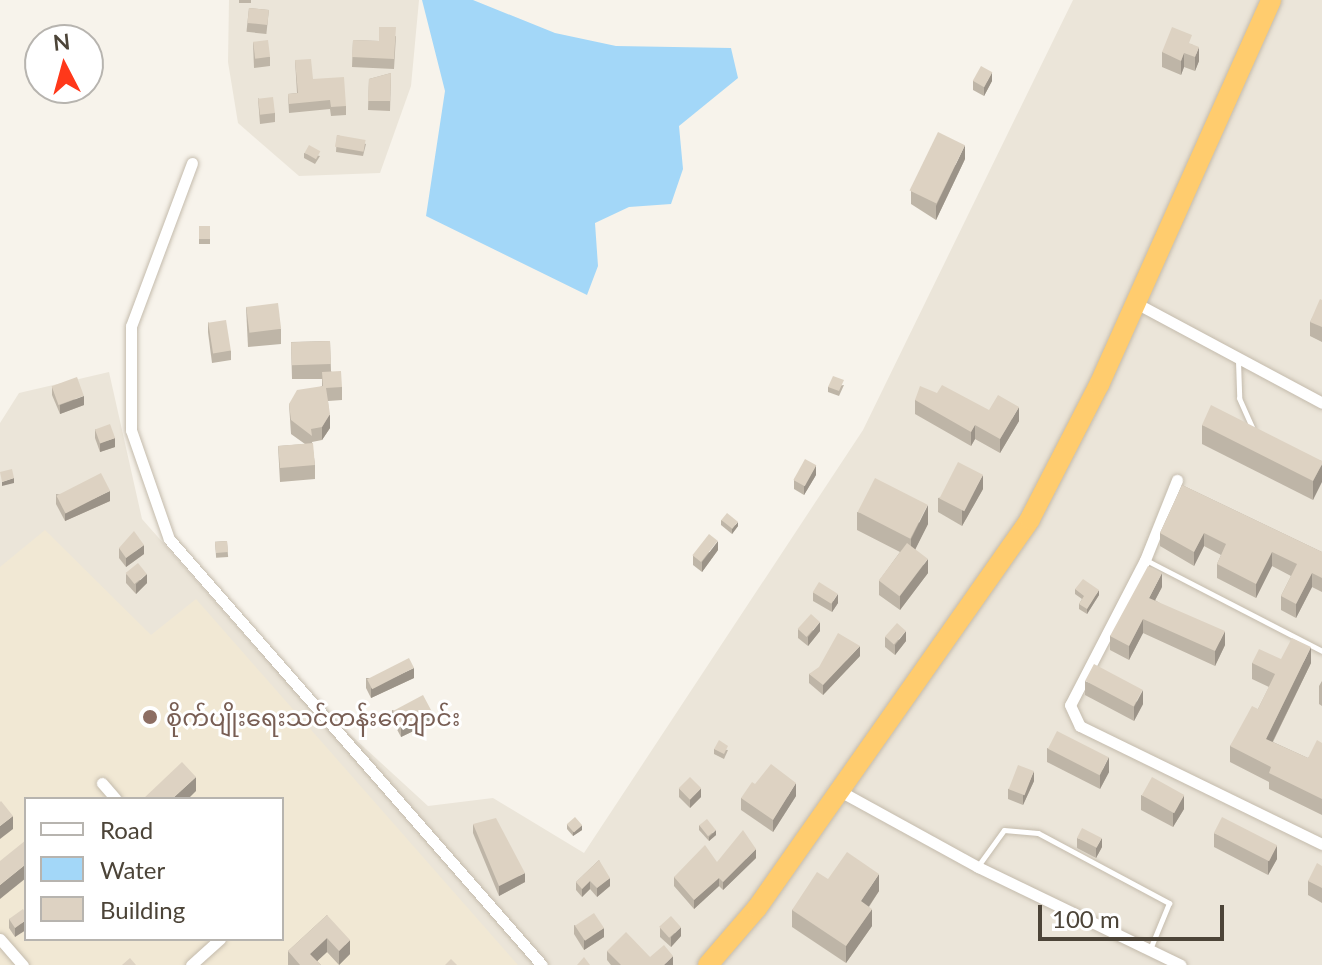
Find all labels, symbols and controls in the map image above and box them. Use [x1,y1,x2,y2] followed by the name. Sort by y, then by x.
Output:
[24,24,104,104] north arrow
[52,27,71,56] text: N
[166,703,460,731] place label: စိုက်ပျိုးရေးသင်တန်းကျောင်း
[141,708,159,726] marker: စိုက်ပျိုးရေးသင်တန်းကျောင်း
[24,797,284,941] legend
[100,815,153,844] text: Road
[100,855,165,884] text: Water
[1042,889,1228,939] scale bar
[100,895,185,924] text: Building
[1052,904,1120,933] text: 100 m

